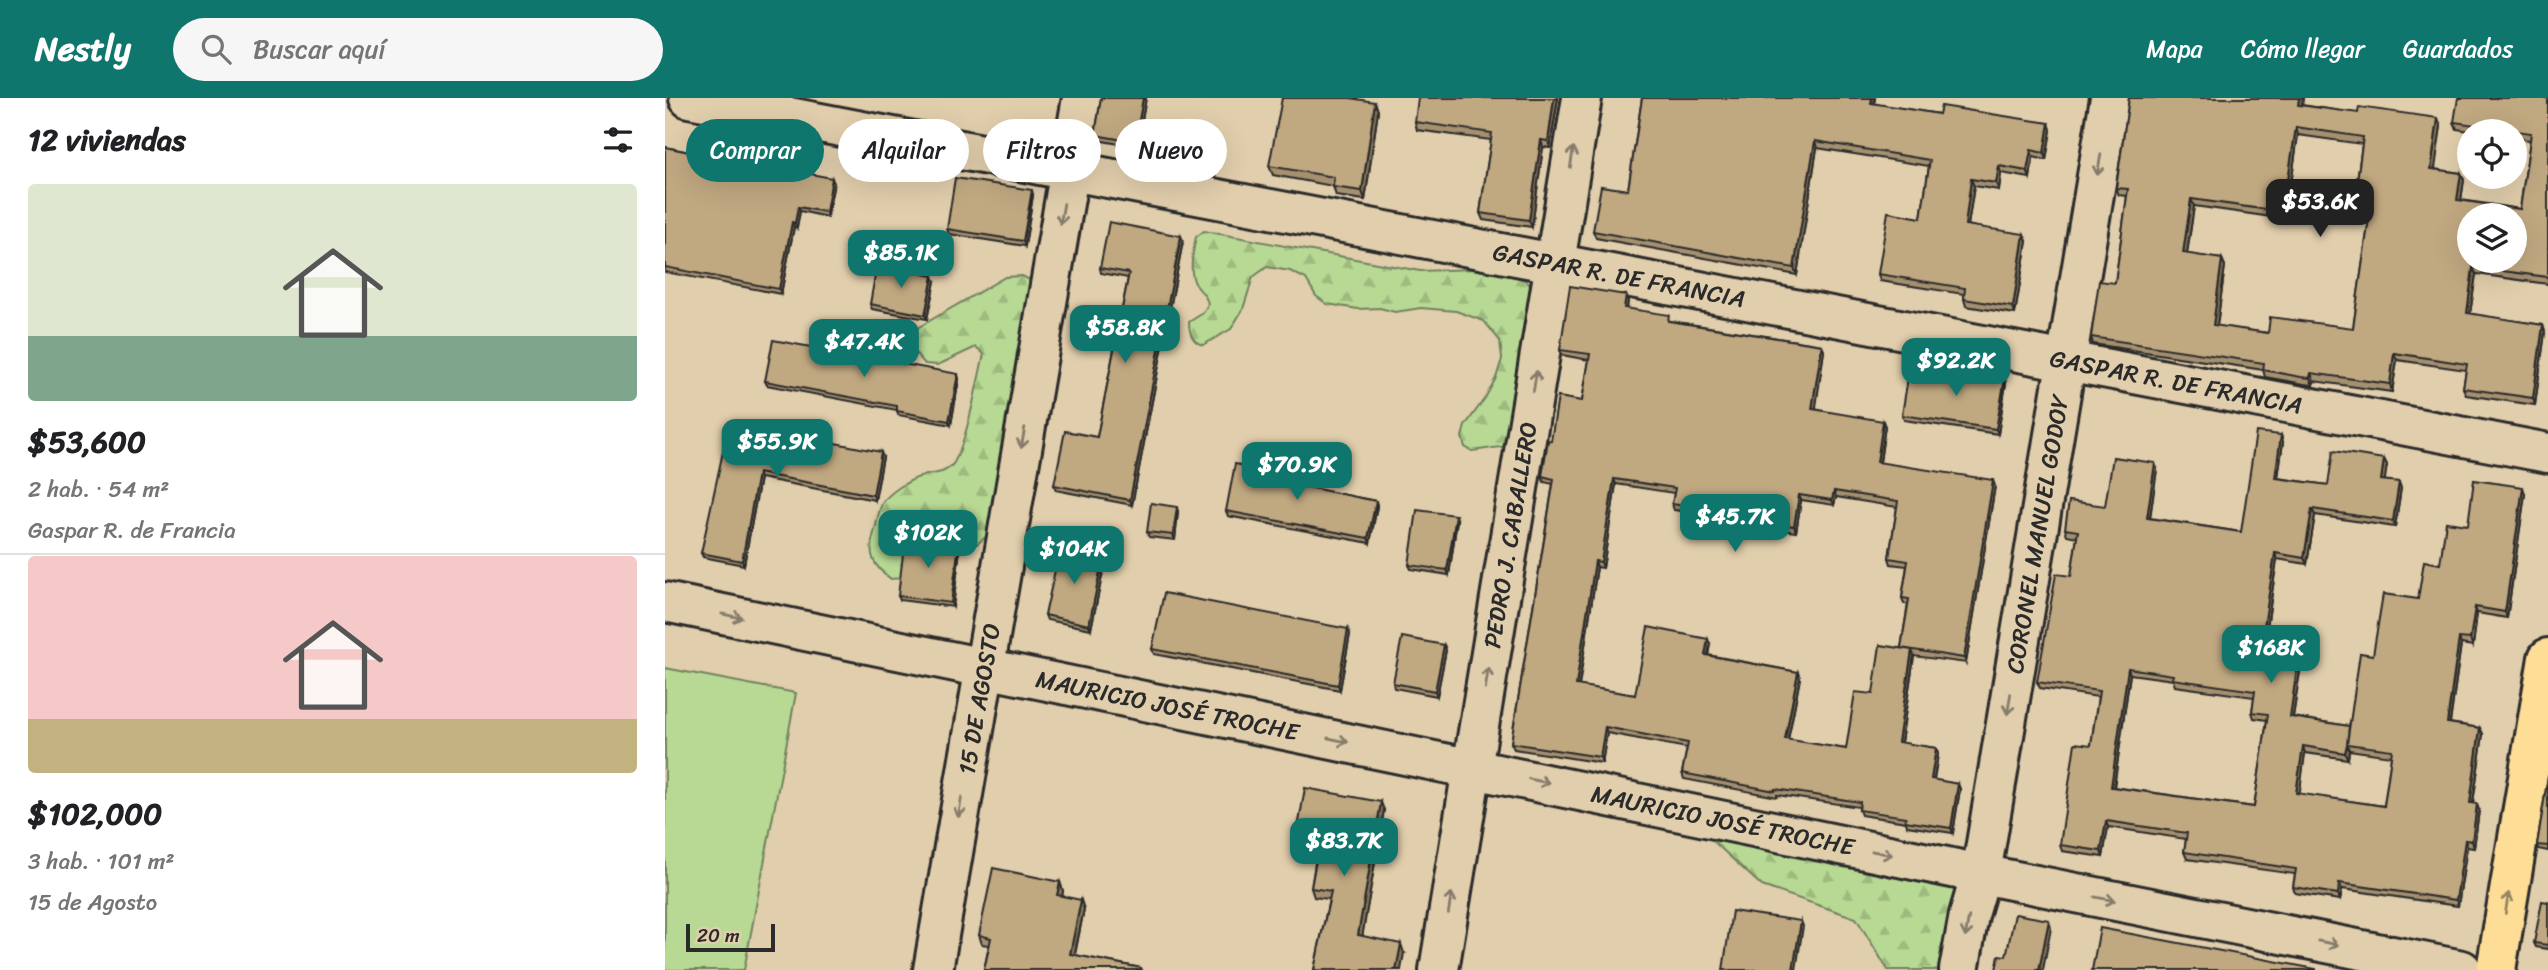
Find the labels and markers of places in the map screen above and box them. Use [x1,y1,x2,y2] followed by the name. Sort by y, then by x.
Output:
[2263,180,2377,239] pin: $53.6K
[844,230,958,290] pin: $85.1K
[1068,306,1182,365] pin: $58.8K
[807,320,921,379] pin: $47.4K
[1899,338,2013,398] pin: $92.2K
[720,420,834,479] pin: $55.9K
[1240,442,1354,502] pin: $70.9K
[1678,494,1792,554] pin: $45.7K
[879,510,977,570] pin: $102K
[1025,526,1123,586] pin: $104K
[2222,626,2320,685] pin: $168K
[1287,818,1401,878] pin: $83.7K

